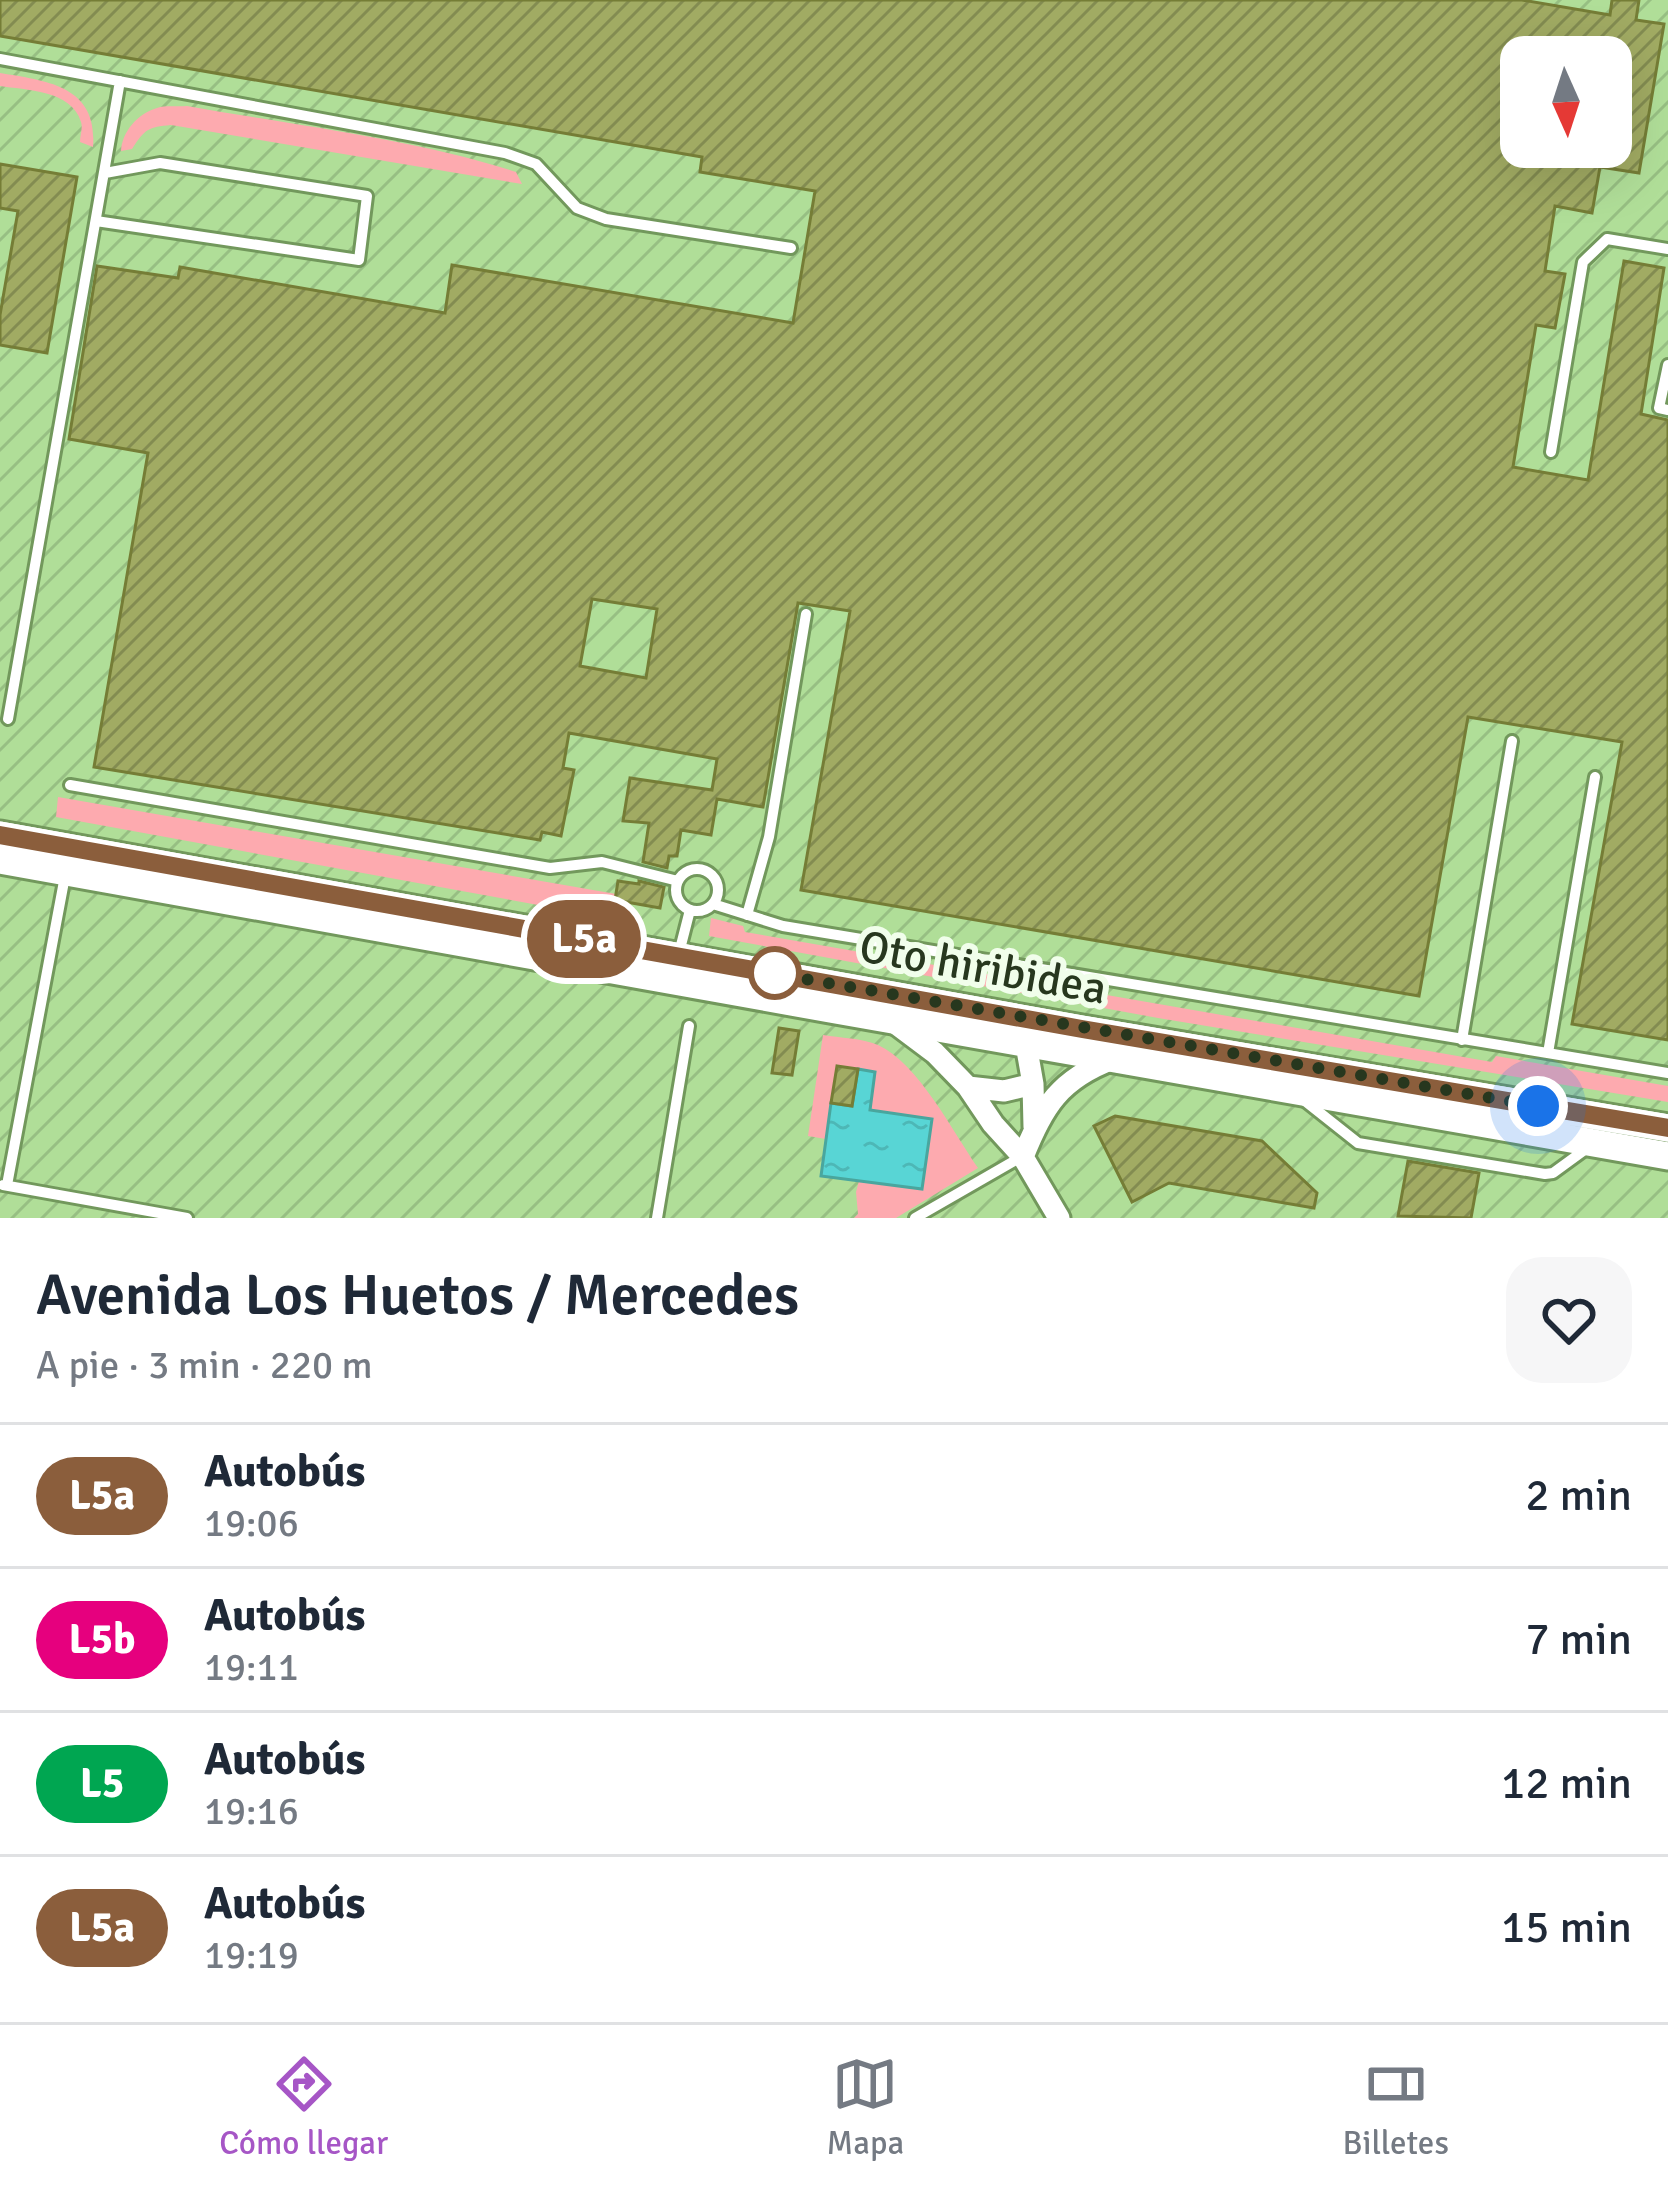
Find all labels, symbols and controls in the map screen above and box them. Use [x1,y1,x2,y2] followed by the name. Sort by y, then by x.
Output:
[1500,36,1632,168] north arrow
[1500,36,1632,168] map controls
[515,900,653,978] line badge: L5a
[551,913,617,964] text: L5a
[855,919,1111,1017] street label: Oto hiribidea
[750,948,800,998] unlabelled marker
[1508,1076,1568,1136] your location
[1506,1257,1632,1383] button: heart
[36,1260,799,1331] text: Avenida Los Huetos / Mercedes
[36,1341,373,1389] text: A pie · 3 min · 220 m
[204,1444,365,1499] text: Autobús
[1525,1468,1632,1523] text: 2 min
[69,1470,135,1521] text: L5a
[204,1499,299,1547] text: 19:06
[204,1588,365,1643] text: Autobús
[1525,1612,1632,1667] text: 7 min
[68,1614,136,1665] text: L5b
[204,1643,299,1691] text: 19:11
[204,1732,365,1787] text: Autobús
[1501,1756,1632,1811] text: 12 min
[80,1758,124,1809] text: L5
[204,1787,299,1835] text: 19:16
[204,1876,365,1931] text: Autobús
[1501,1900,1632,1955] text: 15 min
[69,1902,135,1953] text: L5a
[204,1931,299,1979] text: 19:19
[219,2051,388,2164] tab: Cómo llegar
[827,2051,904,2164] tab: Mapa
[1343,2051,1449,2164] tab: Billetes

